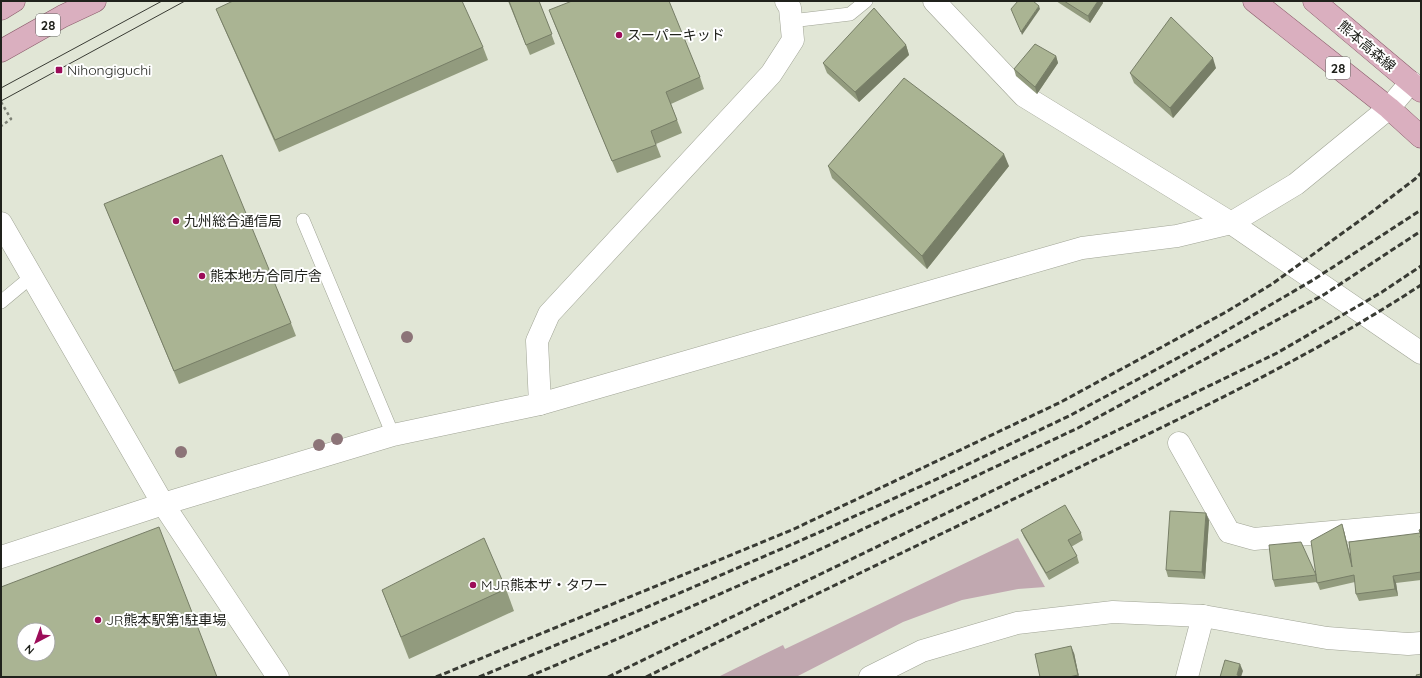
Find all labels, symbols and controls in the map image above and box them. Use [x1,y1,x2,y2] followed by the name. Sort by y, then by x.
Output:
[36,14,60,36] road number: 28
[1334,17,1400,75] street label: 熊本高森線
[627,26,725,44] place label: スーパーキッド
[614,30,624,40] marker: スーパーキッド
[1326,57,1350,79] road number: 28
[67,61,151,79] place label: Nihongiguchi
[54,65,64,75] marker: Nihongiguchi
[184,212,282,230] place label: 九州総合通信局
[171,216,181,226] marker: 九州総合通信局
[210,267,322,285] place label: 熊本地方合同庁舎
[197,271,207,281] marker: 熊本地方合同庁舎
[481,576,608,594] place label: MJR熊本ザ・タワー
[468,580,478,590] marker: MJR熊本ザ・タワー
[106,611,227,629] place label: JR熊本駅第1駐車場
[93,615,103,625] marker: JR熊本駅第1駐車場
[16,622,56,662] north arrow
[22,642,37,657] text: N

